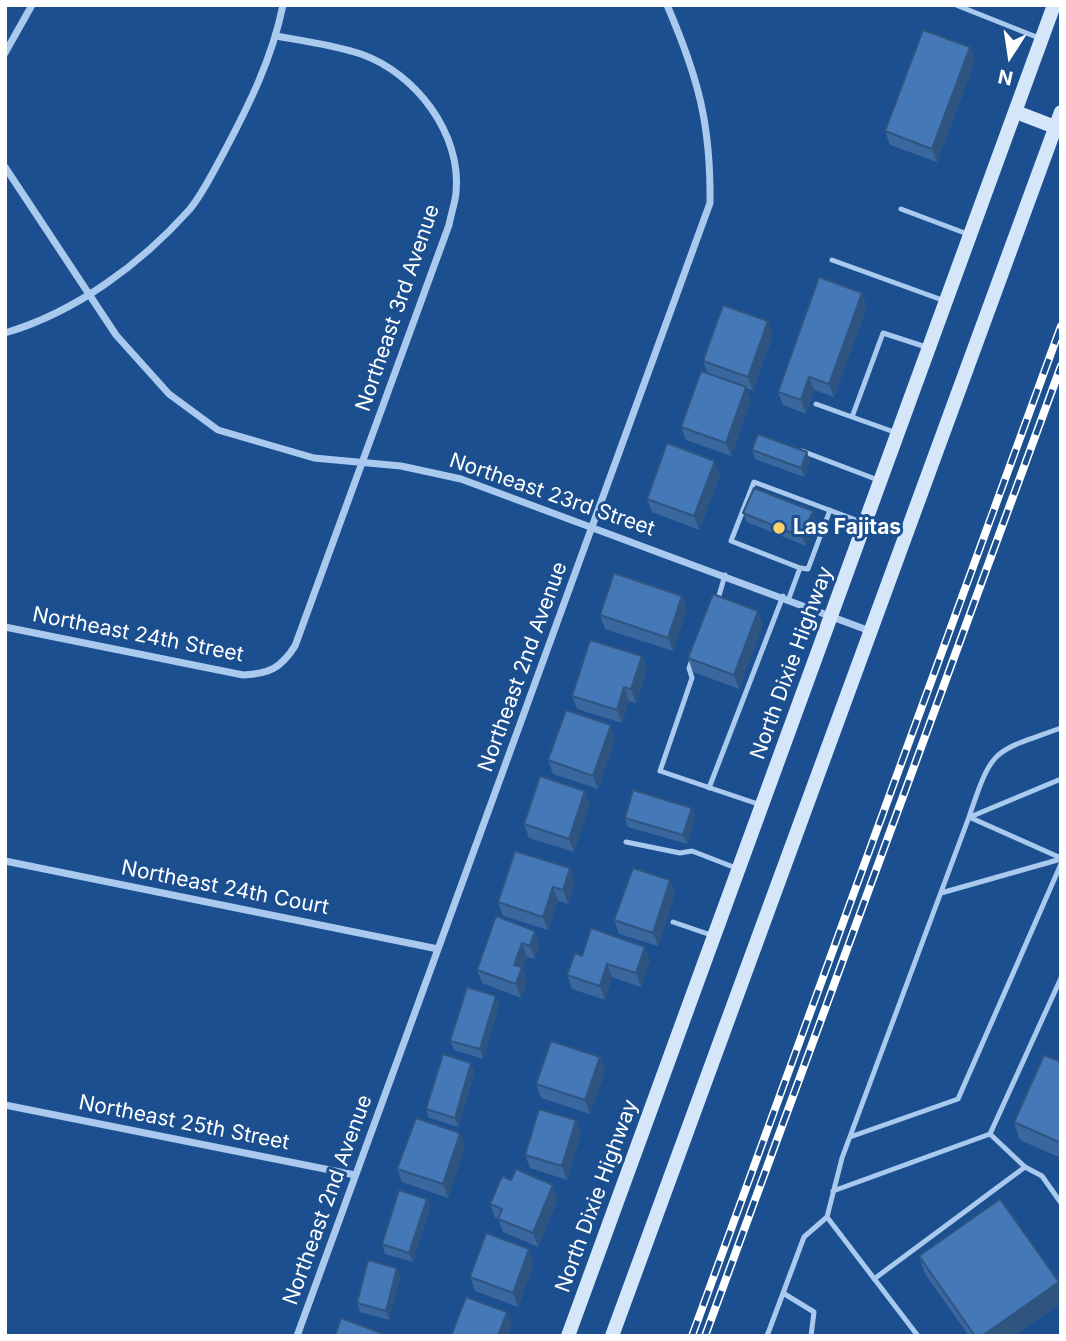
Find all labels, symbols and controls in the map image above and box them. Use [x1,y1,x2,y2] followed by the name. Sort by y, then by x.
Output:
[975,21,1045,91] north arrow
[996,64,1015,90] text: N
[351,201,445,415] street label: Northeast 3rd Avenue
[446,448,658,542] street label: Northeast 23rd Street
[793,515,901,541] place label: Las Fajitas
[771,520,787,536] marker: Las Fajitas
[473,558,573,776] street label: Northeast 2nd Avenue
[745,563,839,763] street label: North Dixie Highway
[30,602,246,668] street label: Northeast 24th Street
[119,856,331,920] street label: Northeast 24th Court
[77,1090,291,1156] street label: Northeast 25th Street
[278,1091,378,1309] street label: Northeast 2nd Avenue
[550,1096,644,1296] street label: North Dixie Highway

